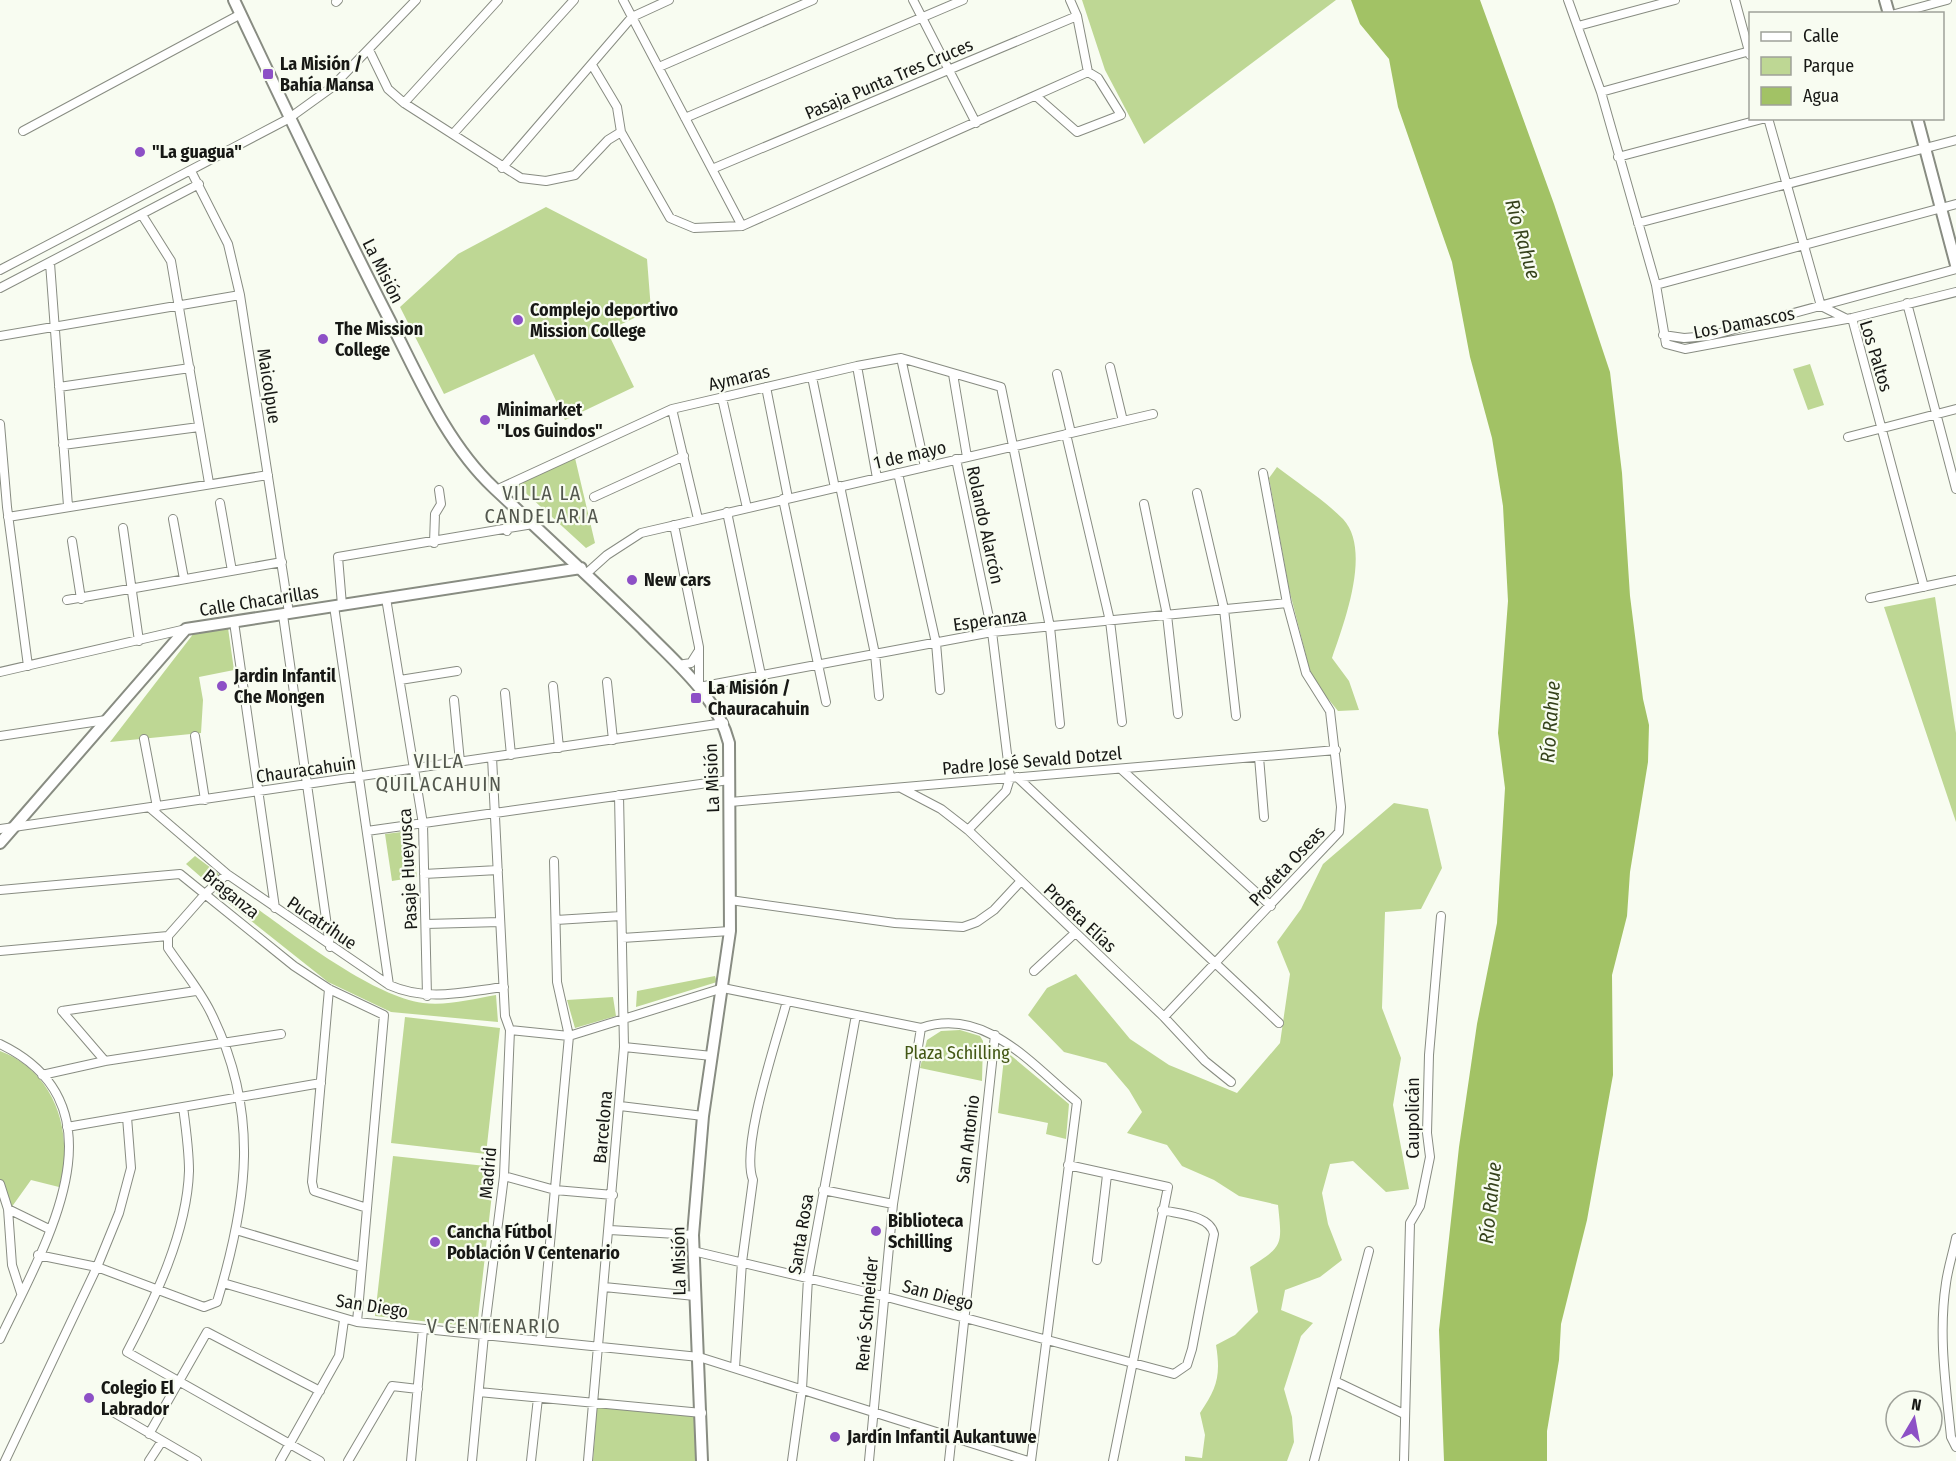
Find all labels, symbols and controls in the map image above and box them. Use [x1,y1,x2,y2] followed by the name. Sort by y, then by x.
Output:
[1749,12,1944,120] legend
[1803,25,1839,47] text: Calle
[802,33,977,124] street label: Pasaja Punta Tres Cruces
[280,53,374,96] place label: La Misión / Bahía Mansa
[1803,55,1854,77] text: Parque
[261,67,275,81] marker: La Misión / Bahía Mansa
[1803,85,1839,107] text: Agua
[152,141,242,163] place label: "La guagua"
[133,145,147,159] marker: "La guagua"
[1500,196,1546,282] water label: Río Rahue
[357,235,409,307] street label: La Misión
[530,299,678,342] place label: Complejo deportivo Mission College
[1691,302,1797,344] street label: Los Damascos
[511,313,525,327] marker: Complejo deportivo Mission College
[335,318,423,361] place label: The Mission College
[1855,318,1897,395] street label: Los Paltos
[316,332,330,346] marker: The Mission College
[252,347,286,425] street label: Maicolpue
[706,360,772,396] street label: Aymaras
[497,399,603,442] place label: Minimarket "Los Guindos"
[478,413,492,427] marker: Minimarket "Los Guindos"
[872,436,948,474] street label: 1 de mayo
[962,464,1008,586] street label: Rolando Alarcón
[485,481,599,528] district label: VILLA LA CANDELARIA
[644,569,711,591] place label: New cars
[625,573,639,587] marker: New cars
[198,581,320,621] street label: Calle Chacarillas
[952,604,1028,636] street label: Esperanza
[233,665,336,708] place label: Jardin Infantil Che Mongen
[708,677,809,720] place label: La Misión / Chauracahuin
[215,679,229,693] marker: Jardin Infantil Che Mongen
[1535,680,1565,764] water label: Río Rahue
[689,691,703,705] marker: La Misión / Chauracahuin
[941,742,1123,780] street label: Padre José Sevald Dotzel
[700,743,724,813] street label: La Misión
[375,749,503,796] district label: VILLA QUILACAHUIN
[255,752,357,788] street label: Chauracahuin
[394,808,422,930] street label: Pasaje Hueyusca
[1244,821,1330,911] street label: Profeta Oseas
[198,865,264,924] street label: Braganza
[1039,879,1121,957] street label: Profeta Elías
[283,892,361,954] street label: Pucatrihue
[904,1042,1010,1064] park label: Plaza Schilling
[1402,1077,1424,1159] street label: Caupolicán
[589,1089,617,1164] street label: Barcelona
[952,1093,984,1185] street label: San Antonio
[475,1146,501,1200] street label: Madrid
[1474,1160,1506,1245] water label: Río Rahue
[784,1192,818,1276] street label: Santa Rosa
[888,1210,963,1253] place label: Biblioteca Schilling
[447,1221,620,1264] place label: Cancha Fútbol Población V Centenario
[869,1224,883,1238] marker: Biblioteca Schilling
[667,1226,691,1296] street label: La Misión
[428,1235,442,1249] marker: Cancha Fútbol Población V Centenario
[851,1255,883,1372] street label: René Schneider
[900,1275,976,1315] street label: San Diego
[334,1289,410,1323] street label: San Diego
[427,1314,561,1338] district label: V CENTENARIO
[101,1377,174,1420] place label: Colegio El Labrador
[1884,1389,1944,1449] north arrow
[82,1391,96,1405] marker: Colegio El Labrador
[1910,1395,1923,1415] text: N
[846,1426,1037,1448] place label: Jardín Infantil Aukantuwe
[828,1430,842,1444] marker: Jardín Infantil Aukantuwe

